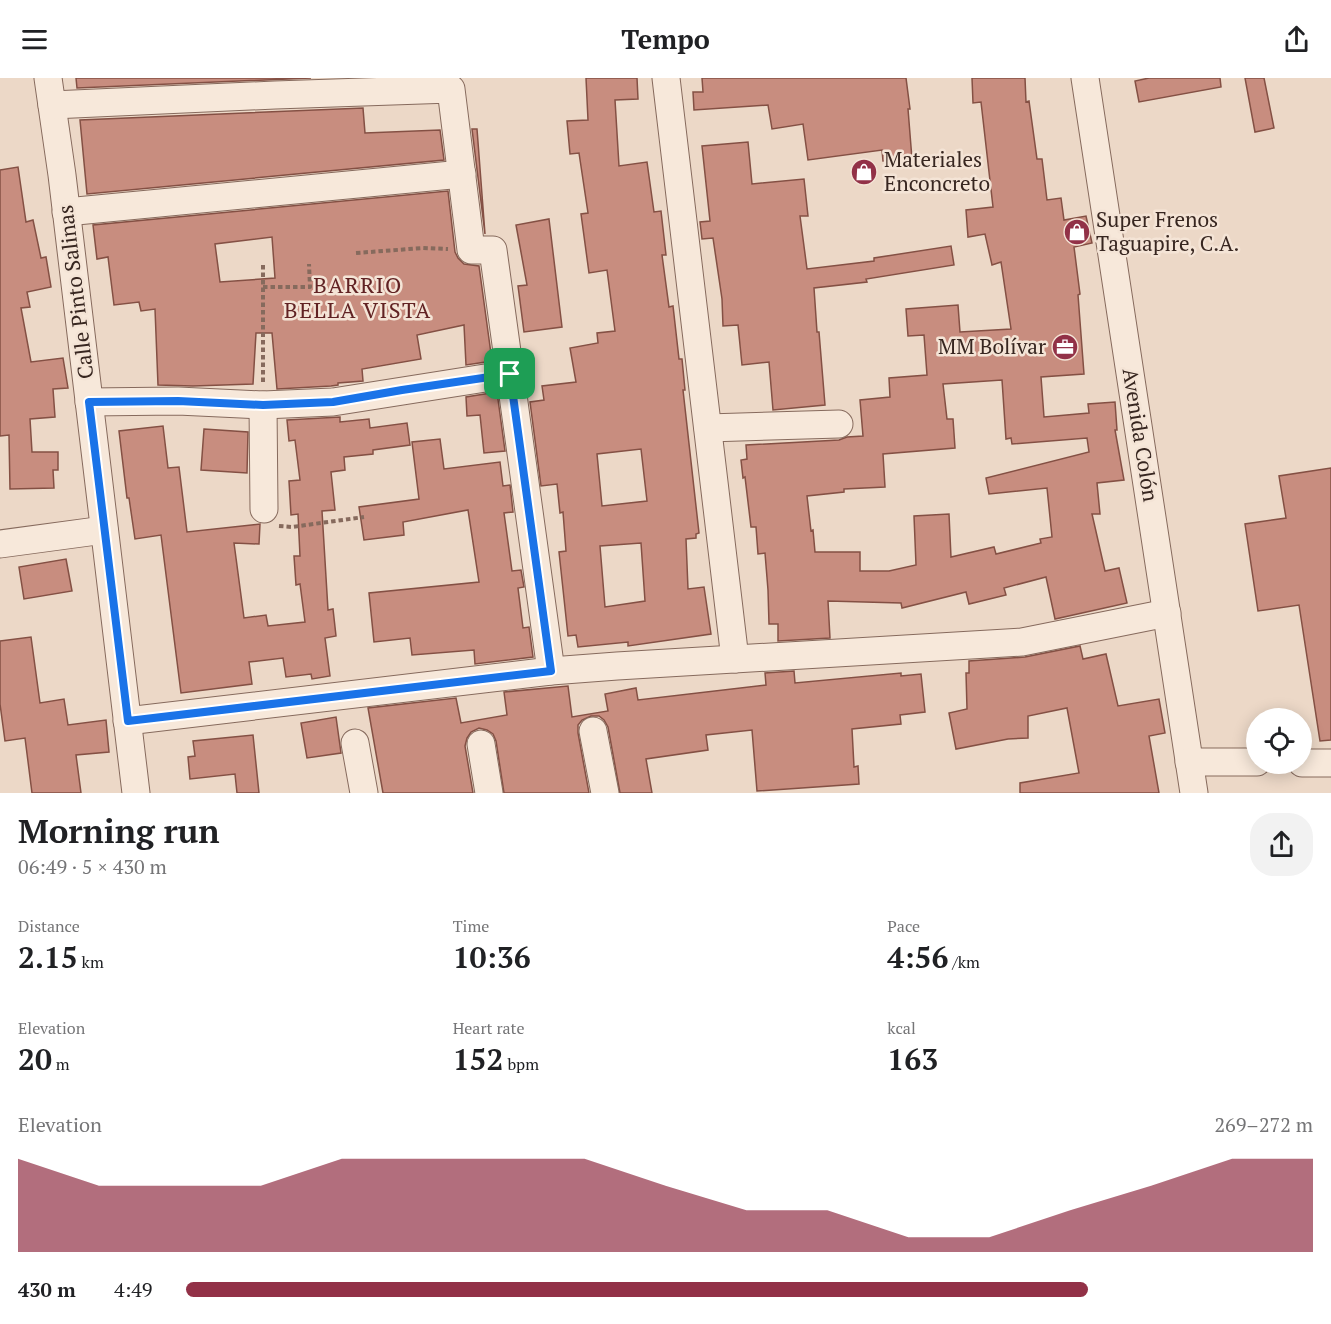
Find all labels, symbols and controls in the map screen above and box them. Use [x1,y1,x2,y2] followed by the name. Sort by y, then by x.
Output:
[621,21,710,57] text: Tempo
[18,23,51,56] icon: menu
[1280,23,1313,56] icon: share
[884,145,990,197] place label: Materiales Enconcreto
[849,157,879,187] shop icon: Materiales Enconcreto
[50,204,100,381] street label: Calle Pinto Salinas
[1096,205,1239,257] place label: Super Frenos Taguapire, C.A.
[1062,217,1092,247] shop icon: Super Frenos Taguapire, C.A.
[284,270,432,324] district label: BARRIO BELLA VISTA
[938,332,1046,360] place label: MM Bolívar
[1050,332,1080,362] office icon: MM Bolívar
[484,348,535,399] pin
[493,357,526,390] icon: arrive
[1117,366,1165,504] street label: Avenida Colón
[1246,708,1312,774] map controls
[1246,708,1312,774] button: locate
[18,809,220,852] text: Morning run
[1250,813,1313,876] button: share
[18,853,167,880] text: 06:49 · 5 × 430 m
[18,915,80,937] text: Distance
[453,915,489,937] text: Time
[887,915,920,937] text: Pace
[18,937,78,977] text: 2.15
[453,937,531,977] text: 10:36
[887,937,948,977] text: 4:56
[78,951,104,973] text: km
[948,951,980,973] text: /km
[18,1017,85,1039] text: Elevation
[453,1017,525,1039] text: Heart rate
[887,1017,916,1039] text: kcal
[18,1039,52,1079] text: 20
[453,1039,504,1079] text: 152
[887,1039,938,1079] text: 163
[52,1053,70,1075] text: m
[504,1053,539,1075] text: bpm
[18,1111,102,1138] text: Elevation
[1214,1111,1313,1138] text: 269–272 m
[18,1276,76,1303] text: 430 m
[114,1276,153,1303] text: 4:49

